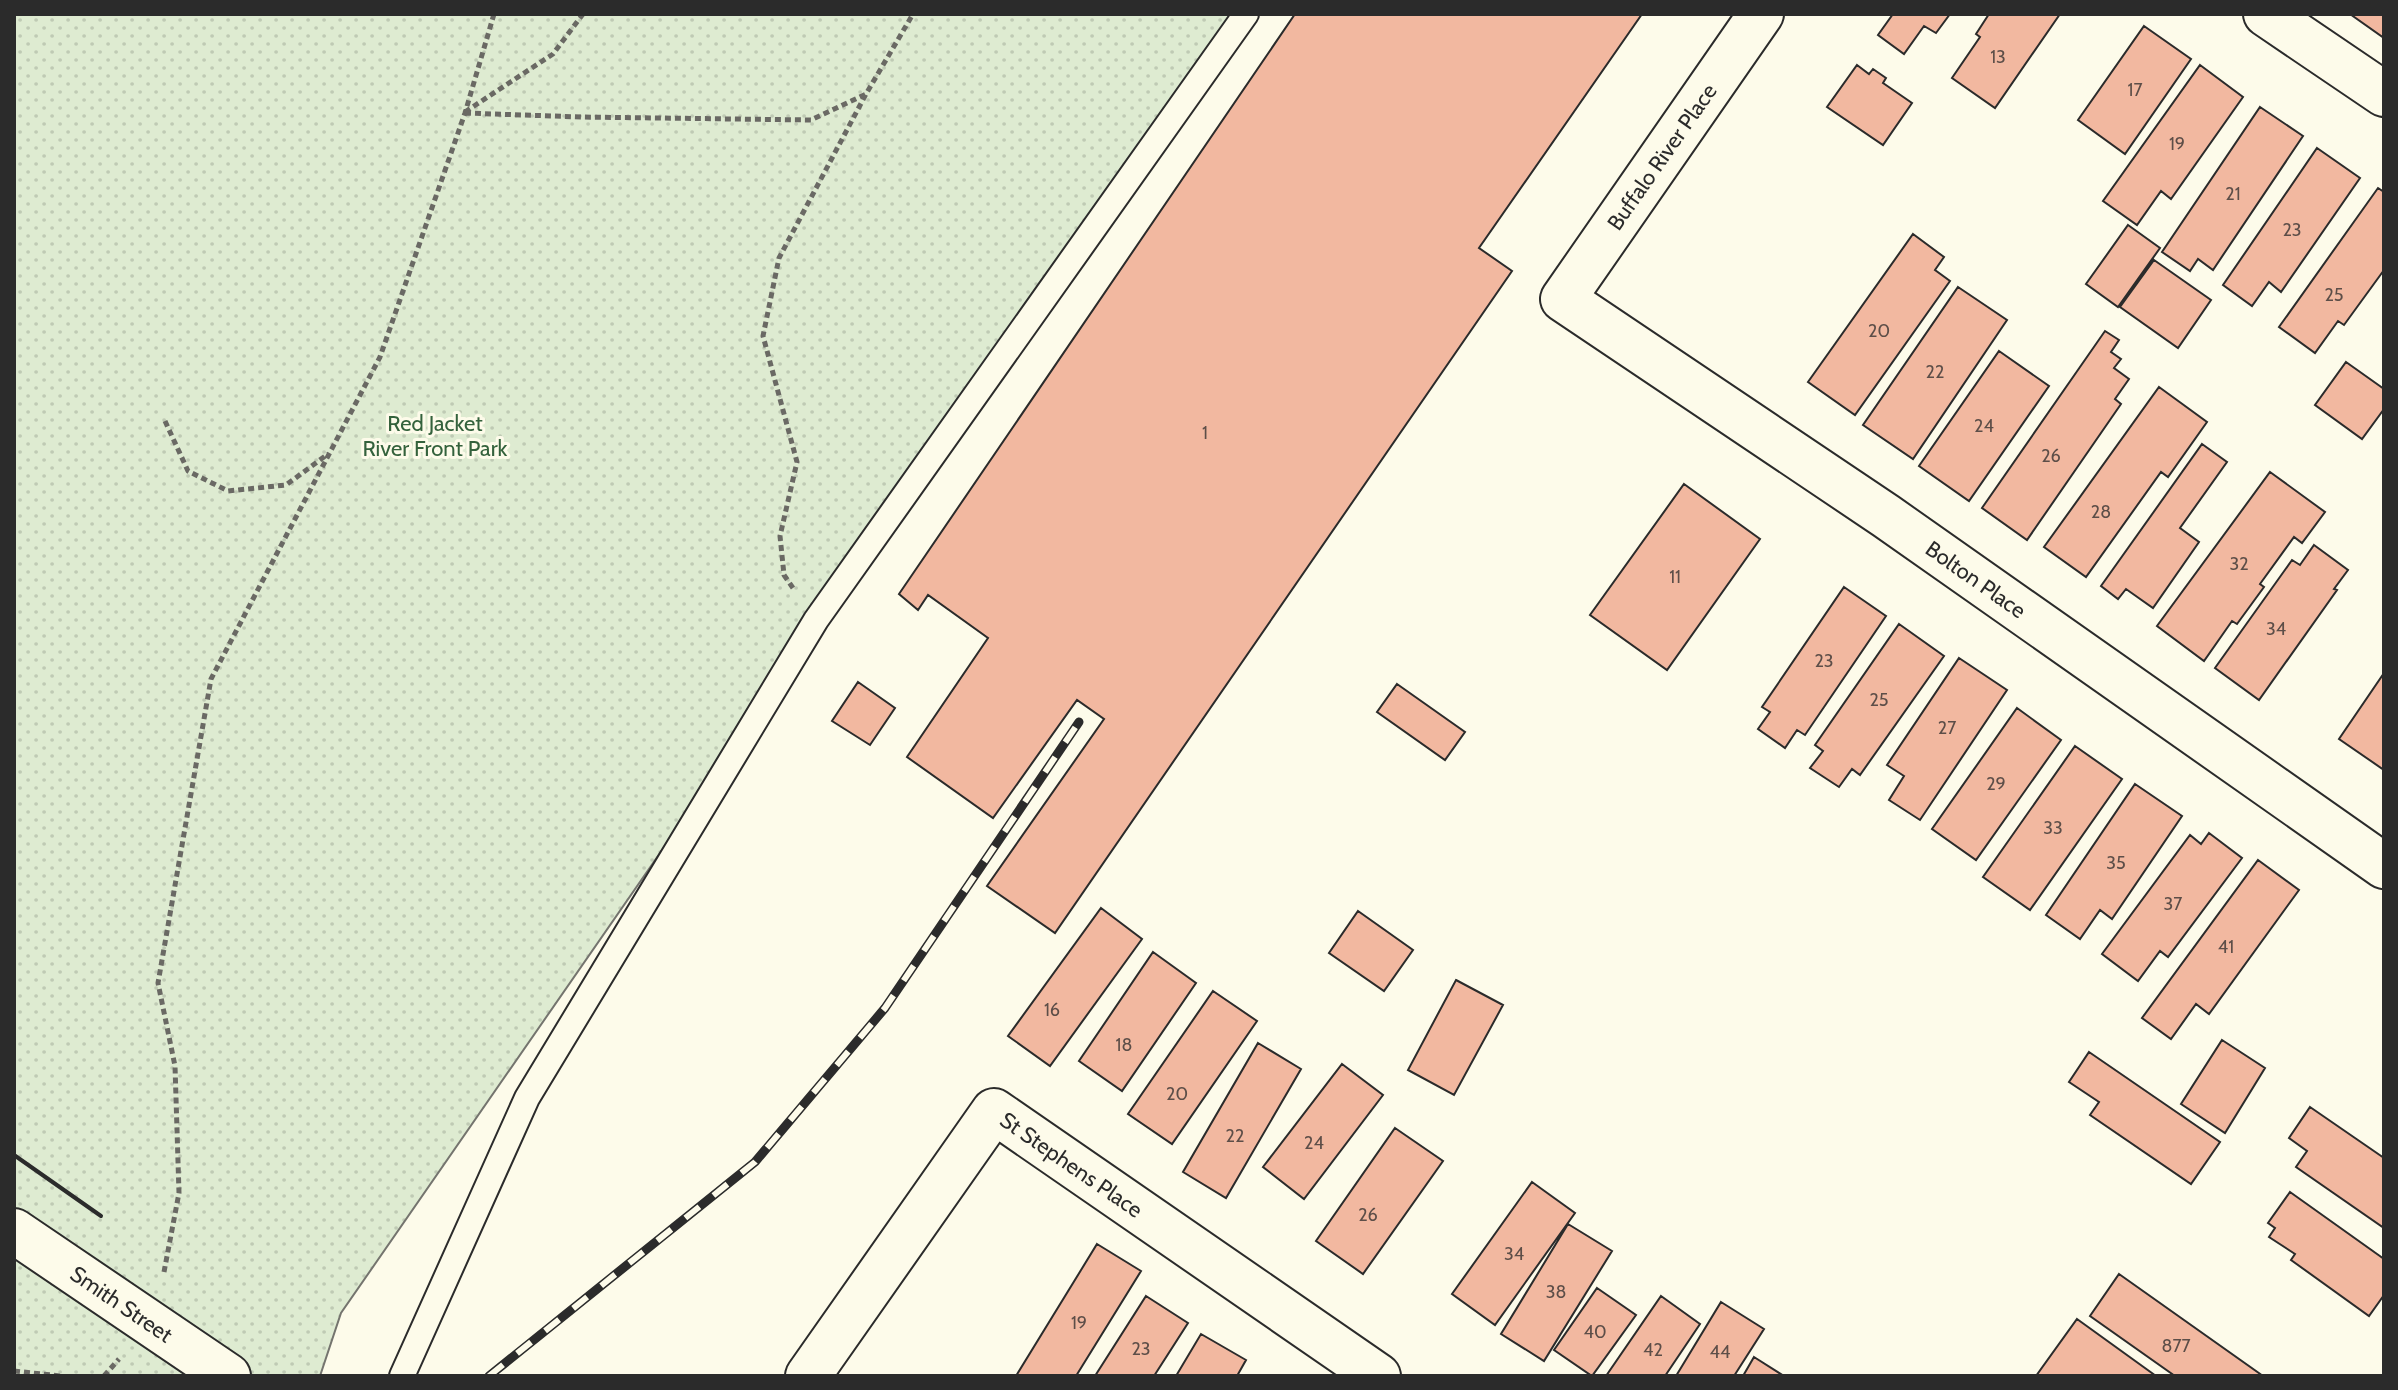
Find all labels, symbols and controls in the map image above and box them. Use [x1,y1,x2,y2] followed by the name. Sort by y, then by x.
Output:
[1990,46,2006,68] house number: 13
[1601,79,1723,235] street label: Buffalo River Place
[2128,79,2142,101] house number: 17
[2169,133,2185,155] house number: 19
[2225,183,2241,205] house number: 21
[2282,219,2302,241] house number: 23
[2324,284,2344,306] house number: 25
[1868,320,1890,342] house number: 20
[1926,361,1944,383] house number: 22
[363,410,508,462] park label: Red Jacket River Front Park
[1974,415,1994,437] house number: 24
[1202,422,1208,444] house number: 1
[2041,445,2061,467] house number: 26
[2091,501,2111,523] house number: 28
[1920,535,2031,624] street label: Bolton Place
[2229,553,2249,575] house number: 32
[1669,566,1681,588] house number: 11
[2266,618,2286,640] house number: 34
[1814,650,1834,672] house number: 23
[1869,689,1889,711] house number: 25
[1938,717,1956,739] house number: 27
[1986,773,2006,795] house number: 29
[2043,817,2063,839] house number: 33
[2106,852,2126,874] house number: 35
[2164,893,2182,915] house number: 37
[2218,936,2234,958] house number: 41
[1044,999,1060,1021] house number: 16
[1116,1034,1132,1056] house number: 18
[1166,1083,1188,1105] house number: 20
[995,1106,1148,1223] street label: St Stephens Place
[1226,1125,1244,1147] house number: 22
[1304,1132,1324,1154] house number: 24
[1358,1204,1378,1226] house number: 26
[1504,1243,1524,1265] house number: 34
[65,1260,178,1348] street label: Smith Street
[1546,1281,1566,1303] house number: 38
[1071,1312,1087,1334] house number: 19
[1584,1321,1606,1343] house number: 40
[2161,1335,2191,1357] house number: 877
[1131,1338,1151,1360] house number: 23
[1643,1339,1663,1361] house number: 42
[1710,1341,1730,1363] house number: 44

